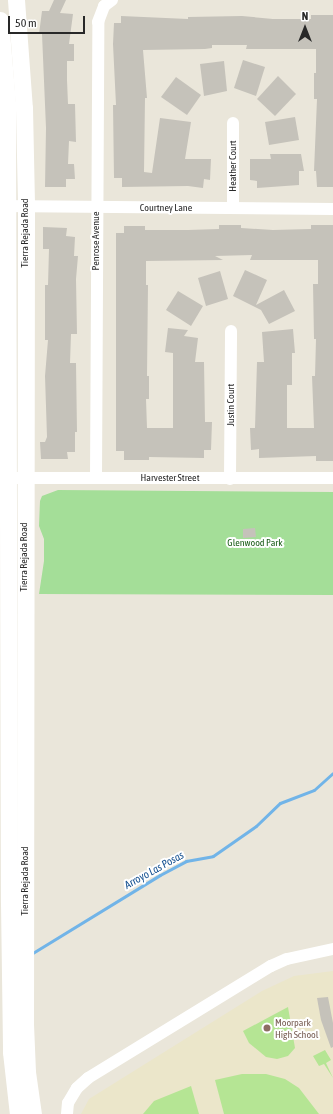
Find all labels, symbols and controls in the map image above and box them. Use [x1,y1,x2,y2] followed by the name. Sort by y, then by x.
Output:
[10,8,87,34] scale bar
[285,8,325,48] north arrow
[302,10,308,22] text: N
[15,16,37,30] text: 50 m
[227,140,239,192] street label: Heather Court
[19,198,31,268] street label: Tierra Rejada Road
[140,202,192,214] street label: Courtney Lane
[90,212,102,270] street label: Penrose Avenue
[225,384,237,426] street label: Justin Court
[140,472,200,484] street label: Harvester Street
[18,522,30,592] street label: Tierra Rejada Road
[227,537,283,549] park label: Glenwood Park
[19,846,31,916] street label: Tierra Rejada Road
[122,848,186,892] water label: Arroyo Las Posas
[275,1016,318,1040] place label: Moorpark High School
[262,1023,272,1033] marker: Moorpark High School

